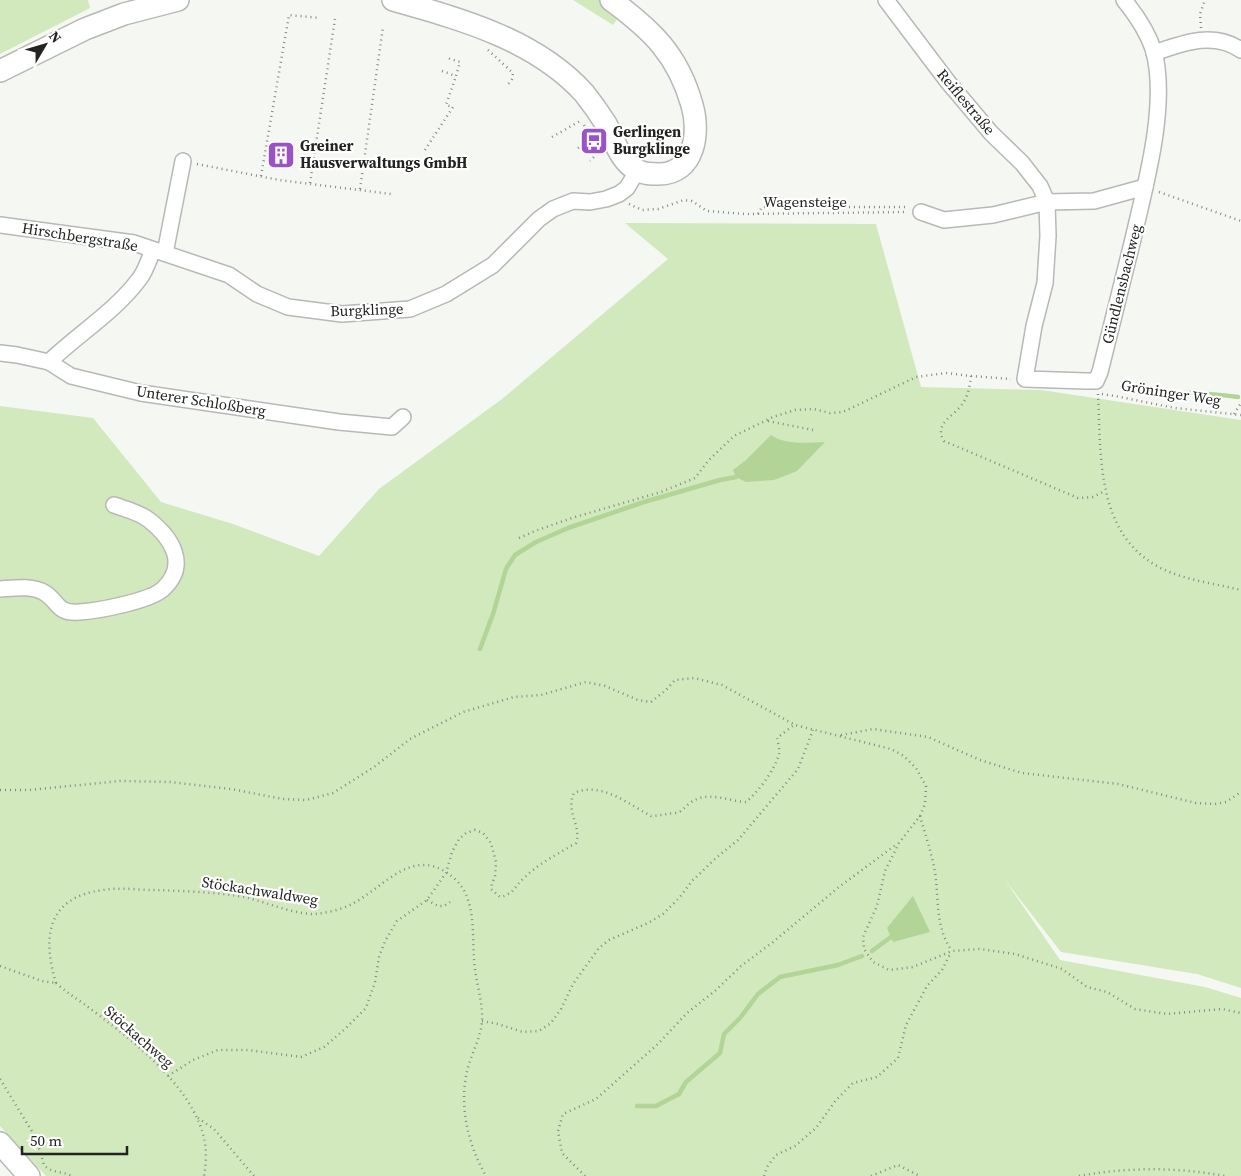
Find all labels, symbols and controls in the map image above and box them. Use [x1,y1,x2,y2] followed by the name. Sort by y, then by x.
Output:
[20,20,70,70] north arrow
[44,27,66,47] text: N
[933,64,1000,139] street label: Reiflestraße
[613,121,690,159] place label: Gerlingen Burgklinge
[579,126,609,156] bus stop icon: Gerlingen Burgklinge
[300,135,468,173] place label: Greiner Hausverwaltungs GmbH
[266,140,296,170] building icon: Greiner Hausverwaltungs GmbH
[763,191,847,212] street label: Wagensteige
[21,217,140,256] street label: Hirschbergstraße
[1096,222,1147,346] street label: Gündlensbachweg
[330,298,404,321] street label: Burgklinge
[1120,374,1223,411] street label: Gröninger Weg
[135,380,268,421] street label: Unterer Schloßberg
[200,871,320,910] street label: Stöckachwaldweg
[100,1001,179,1073] street label: Stöckachweg
[22,1124,128,1156] scale bar
[30,1130,62,1151] text: 50 m

